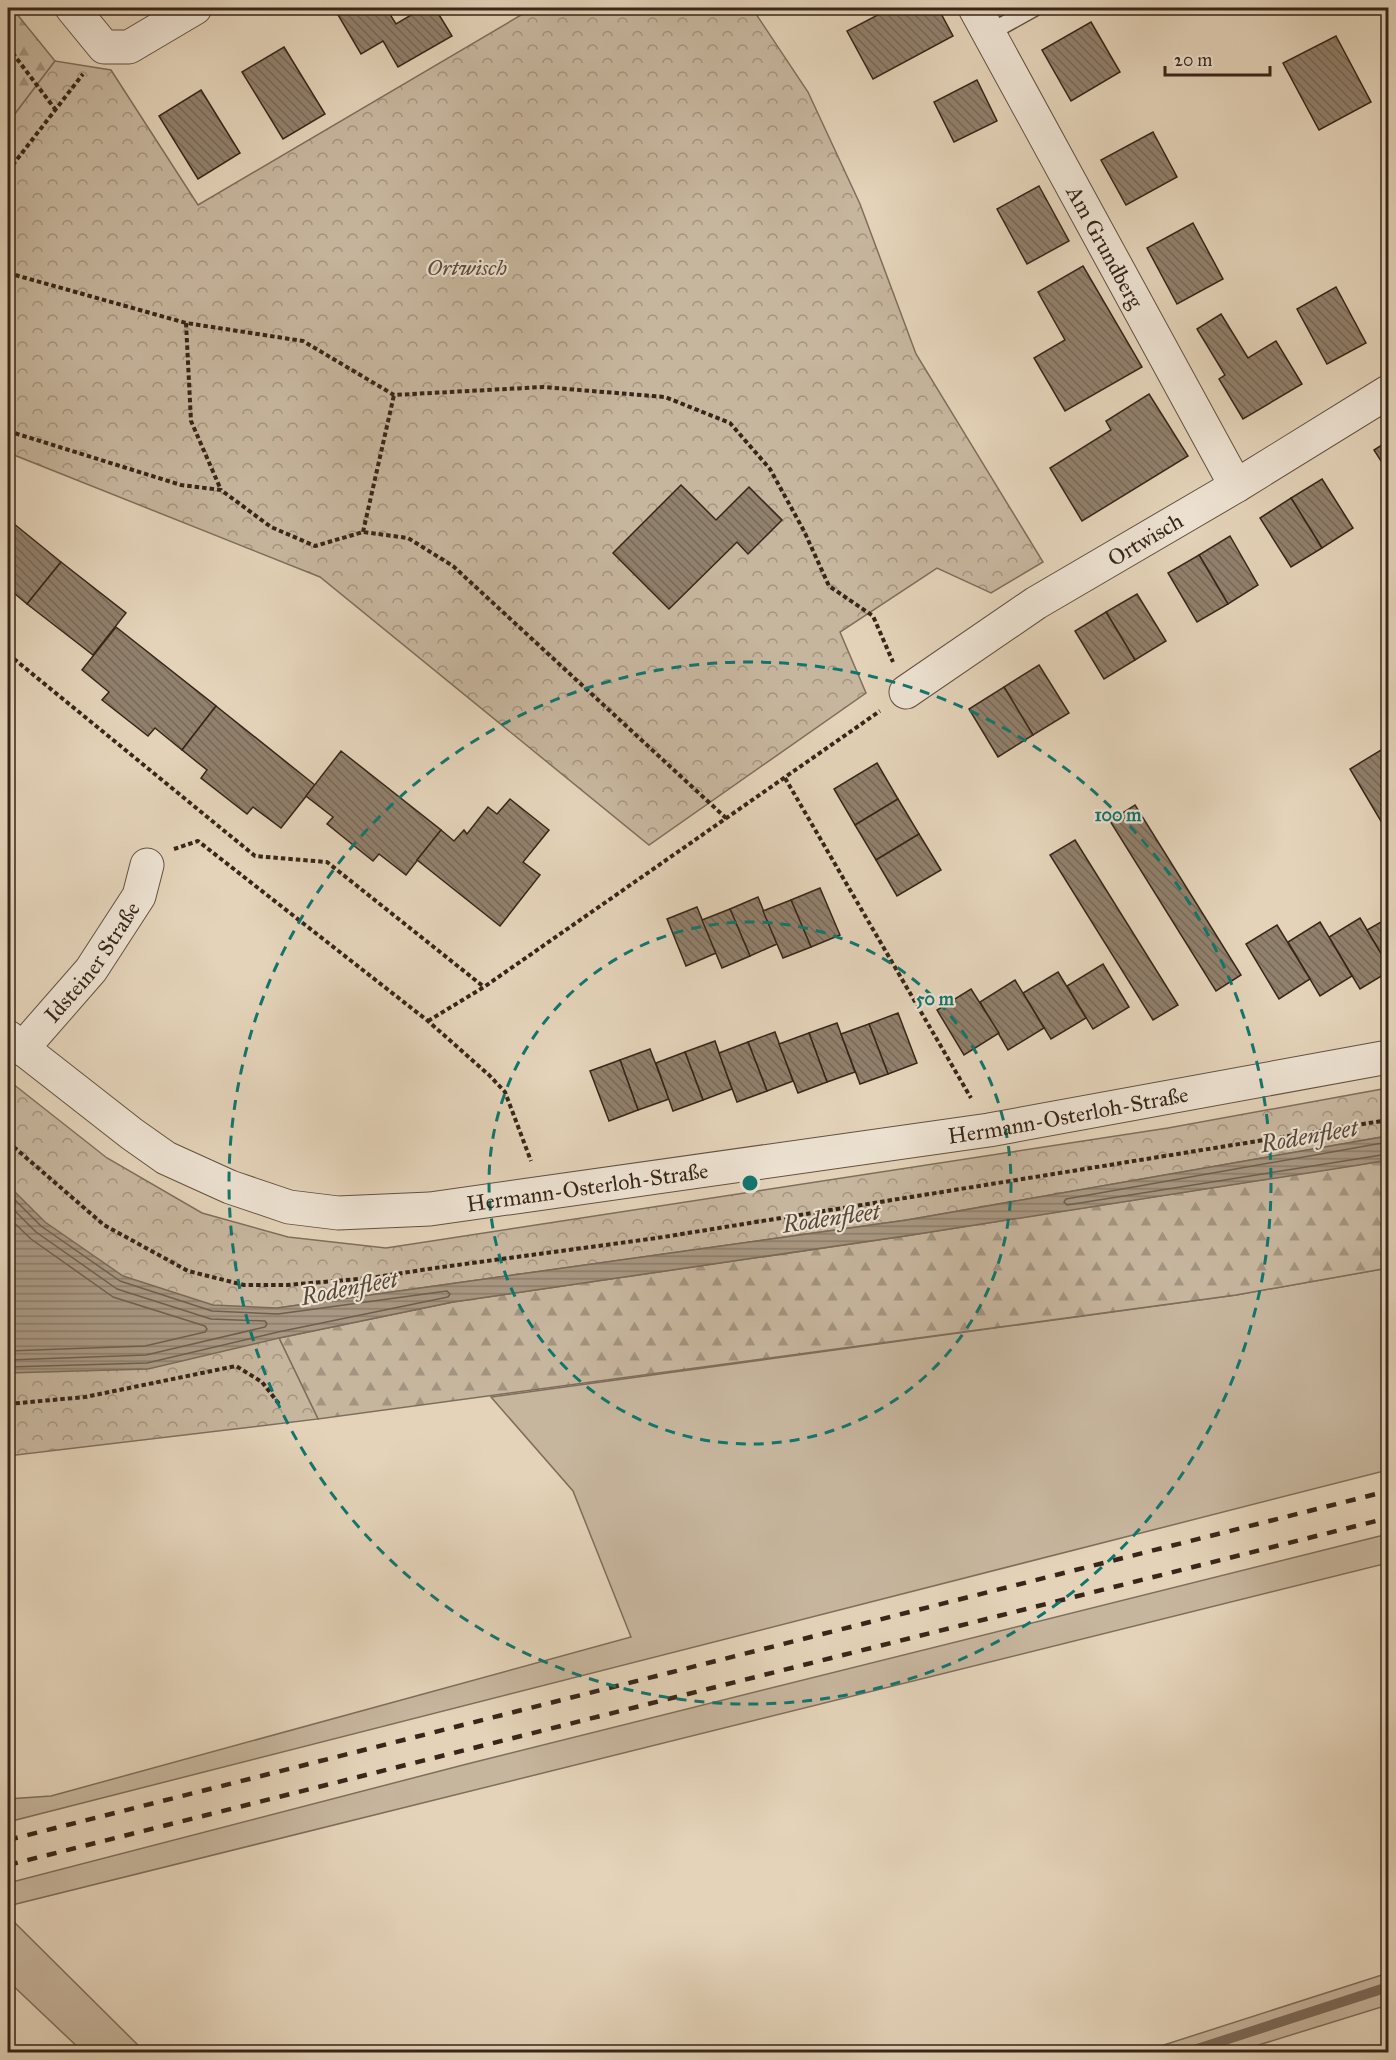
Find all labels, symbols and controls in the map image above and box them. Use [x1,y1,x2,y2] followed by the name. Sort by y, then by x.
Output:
[1165,39,1270,77] scale bar
[1174,49,1212,71] text: 20 m
[1060,180,1150,314] street label: Am Grundberg
[427,254,507,281] park label: Ortwisch
[1103,507,1188,572] street label: Ortwisch
[1095,804,1142,826] text: 100 m
[39,897,146,1028] street label: Idsteiner Straße
[916,988,955,1010] text: 50 m
[946,1081,1190,1150] street label: Hermann-Osterloh-Straße
[1257,1112,1362,1160] water label: Rodenfleet
[465,1157,710,1218] street label: Hermann-Osterloh-Straße
[740,1173,760,1193] centre of rings
[779,1196,883,1241] water label: Rodenfleet
[297,1264,402,1313] water label: Rodenfleet

